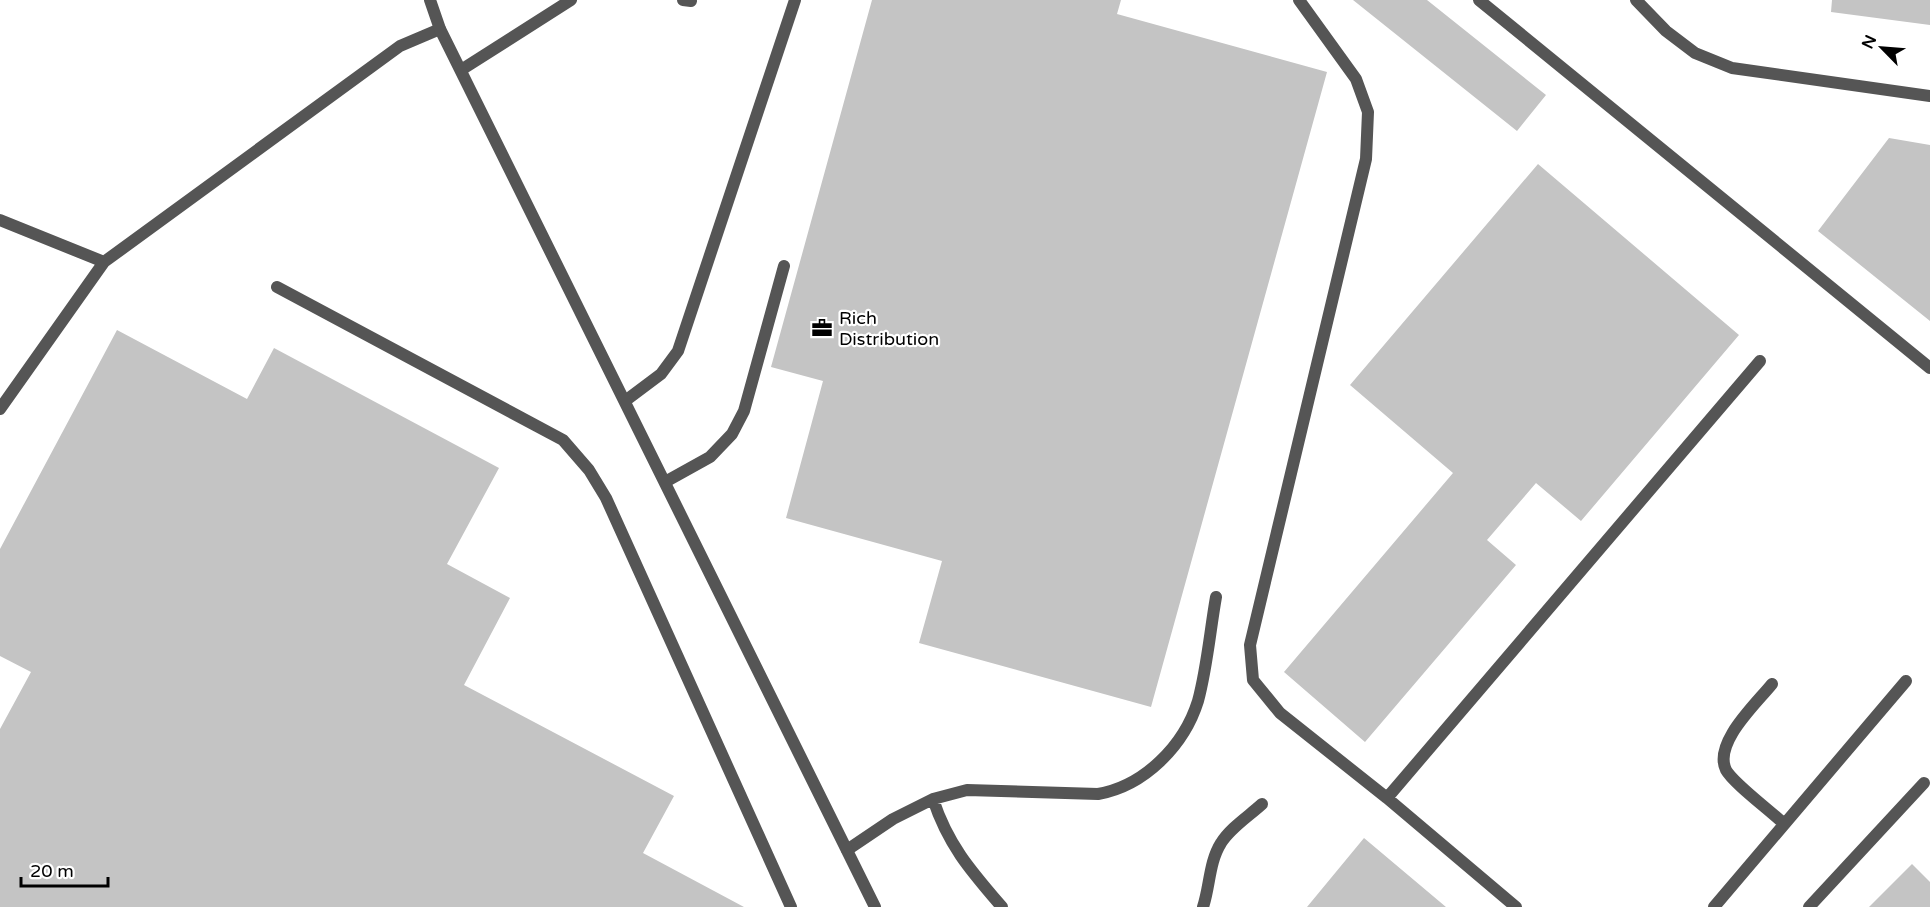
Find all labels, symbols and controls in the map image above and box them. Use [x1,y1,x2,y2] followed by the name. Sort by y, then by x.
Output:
[1852,18,1912,78] north arrow
[1858,32,1881,52] text: N
[839,307,939,350] place label: Rich Distribution
[810,316,834,340] office icon: Rich Distribution
[21,850,108,888] scale bar
[30,860,74,882] text: 20 m

